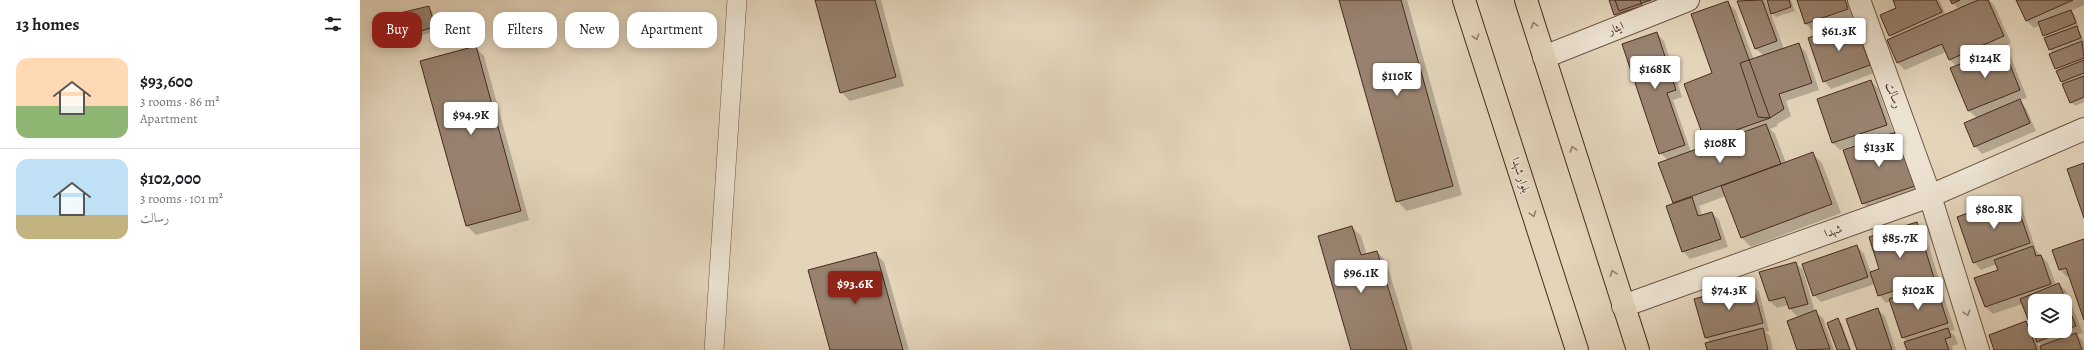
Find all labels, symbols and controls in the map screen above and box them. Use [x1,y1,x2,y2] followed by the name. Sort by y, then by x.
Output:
[372,12,422,48] chip: Buy
[430,12,485,48] chip: Rent
[493,12,557,48] chip: Filters
[565,12,619,48] chip: New
[627,12,717,48] chip: Apartment
[16,13,79,36] text: 13 homes
[322,13,344,35] icon: filters
[1605,18,1627,39] street label: ایثار
[1806,18,1872,52] pin: $61.3K
[1530,22,1539,29] one-way arrow
[1822,22,1856,39] text: $61.3K
[1471,33,1480,40] one-way arrow
[1957,45,2013,79] pin: $124K
[1969,49,2001,66] text: $124K
[1627,56,1683,90] pin: $168K
[1639,60,1671,77] text: $168K
[1369,63,1425,97] pin: $110K
[1382,67,1412,84] text: $110K
[140,70,193,93] text: $93,600
[48,74,96,122] icon: home
[1882,80,1906,111] street label: رسالت
[140,93,220,110] text: 3 rooms · 86 m²
[438,102,504,136] pin: $94.9K
[453,106,489,123] text: $94.9K
[140,110,198,127] text: Apartment
[1692,130,1748,164] pin: $108K
[1704,134,1736,151] text: $108K
[1851,134,1907,168] pin: $133K
[1864,138,1894,155] text: $133K
[1569,146,1578,153] one-way arrow
[1508,155,1534,195] street label: بلوار شهدا
[140,167,201,190] text: $102,000
[48,175,96,223] icon: home
[140,190,223,207] text: 3 rooms · 101 m²
[1961,196,2027,230] pin: $80.8K
[1975,200,2013,217] text: $80.8K
[140,209,169,226] text: رسالت
[1529,210,1537,217] one-way arrow
[1822,220,1844,242] street label: شهدا
[1867,225,1933,259] pin: $85.7K
[1882,229,1918,246] text: $85.7K
[1328,260,1394,294] pin: $96.1K
[1344,264,1378,281] text: $96.1K
[1609,270,1617,277] one-way arrow
[822,271,888,305] pin: $93.6K
[837,275,873,292] text: $93.6K
[1696,277,1762,311] pin: $74.3K
[1890,277,1946,311] pin: $102K
[1711,281,1747,298] text: $74.3K
[1902,281,1934,298] text: $102K
[2028,294,2072,338] map controls
[2028,294,2072,338] button: layers
[1962,310,1970,317] one-way arrow

